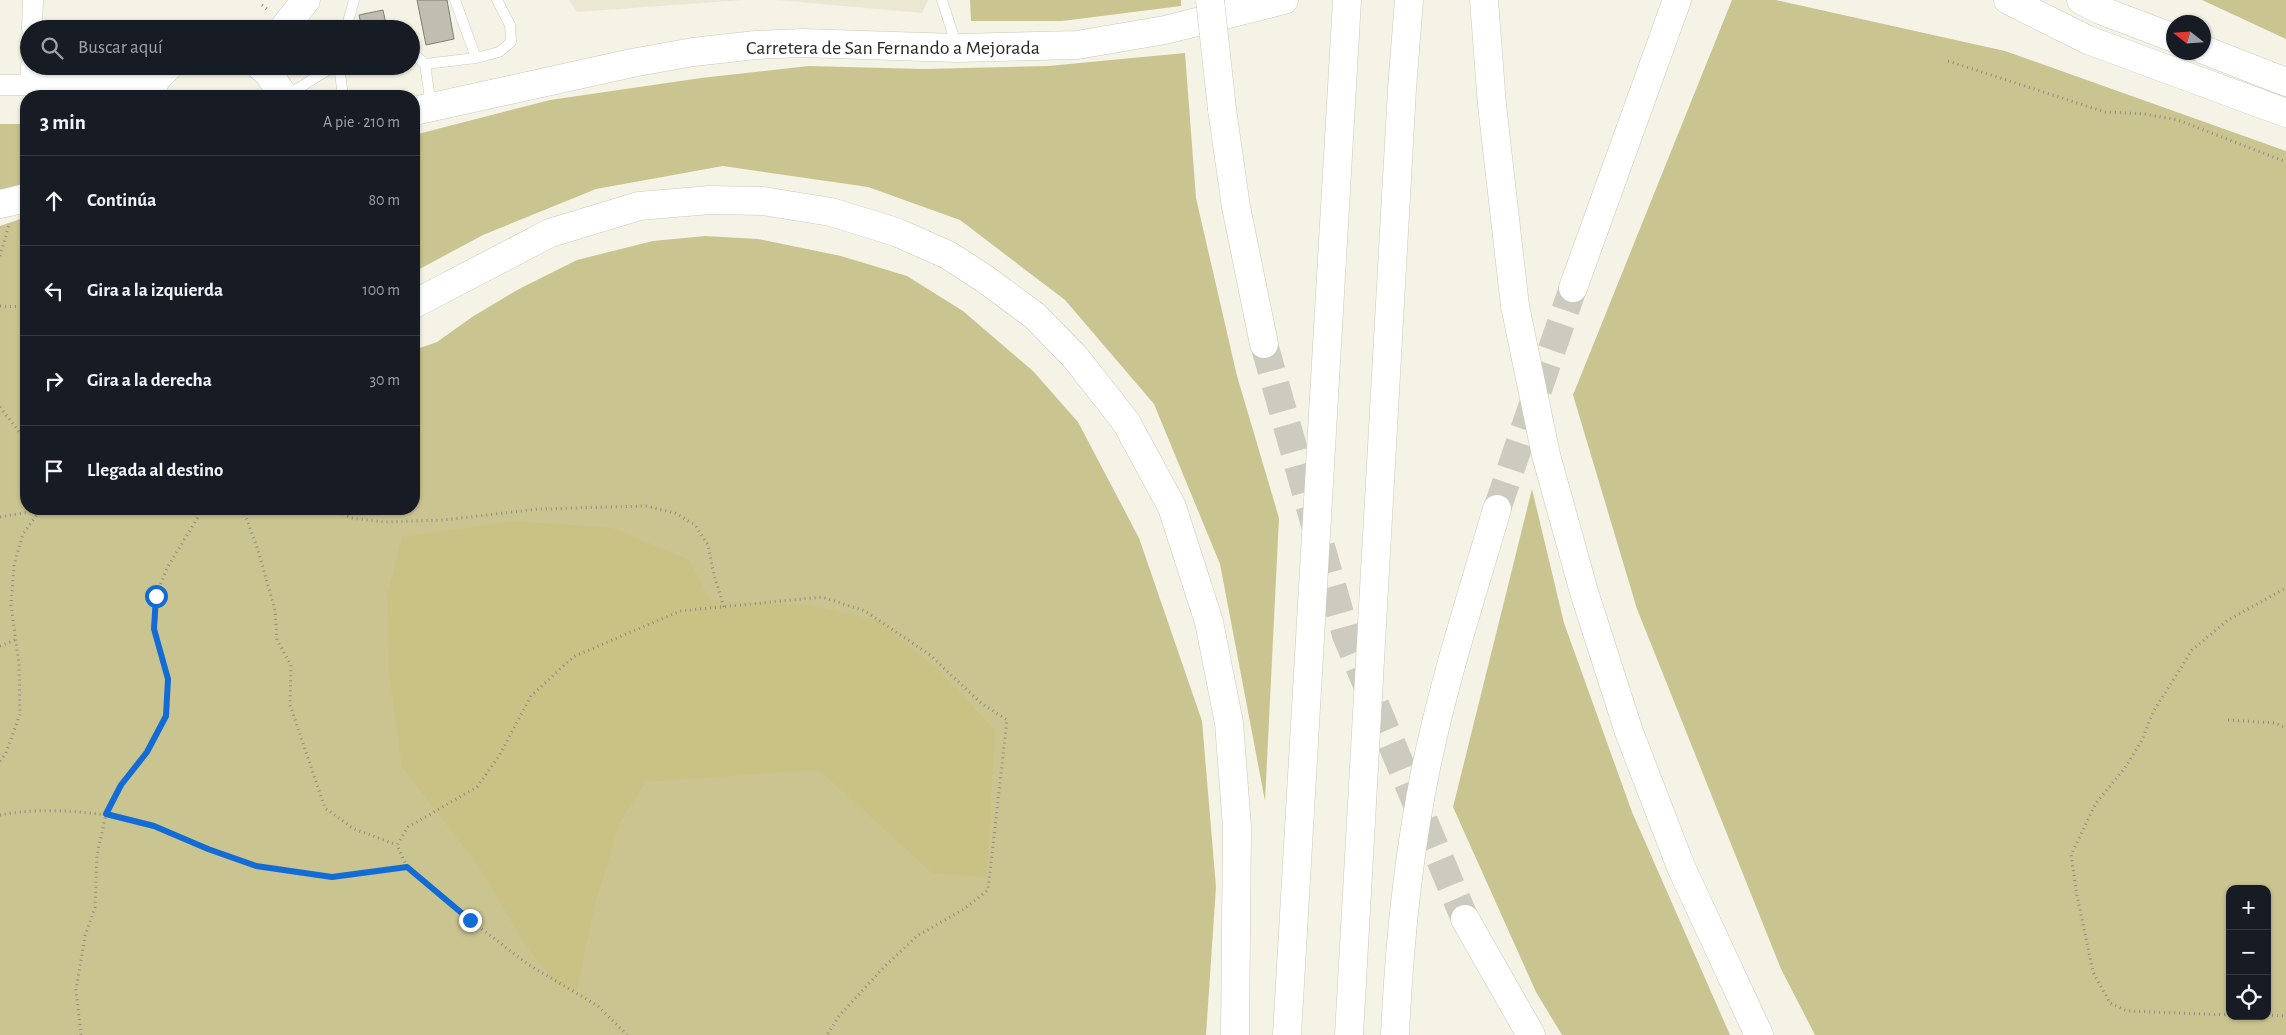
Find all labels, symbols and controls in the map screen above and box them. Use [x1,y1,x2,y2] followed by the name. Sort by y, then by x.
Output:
[2166,15,2211,60] north arrow
[20,20,420,75] search box
[38,34,66,62] icon: search
[78,38,163,57] text: Buscar aquí
[746,38,1040,58] street label: Carretera de San Fernando a Mejorada
[40,112,86,133] text: 3 min
[323,114,400,130] text: A pie · 210 m
[40,187,68,215] icon: ahead
[87,191,156,210] text: Continúa
[369,192,400,208] text: 80 m
[40,277,68,305] icon: left
[87,281,223,300] text: Gira a la izquierda
[362,282,400,298] text: 100 m
[40,367,68,395] icon: right
[87,371,212,390] text: Gira a la derecha
[370,372,400,388] text: 30 m
[40,457,68,485] icon: arrive
[87,461,224,480] text: Llegada al destino
[145,585,168,608] route start
[2226,885,2271,1020] map controls
[2226,885,2271,930] button: +
[459,909,482,932] route end
[2226,930,2271,975] button: −
[2226,975,2271,1020] button: locate

